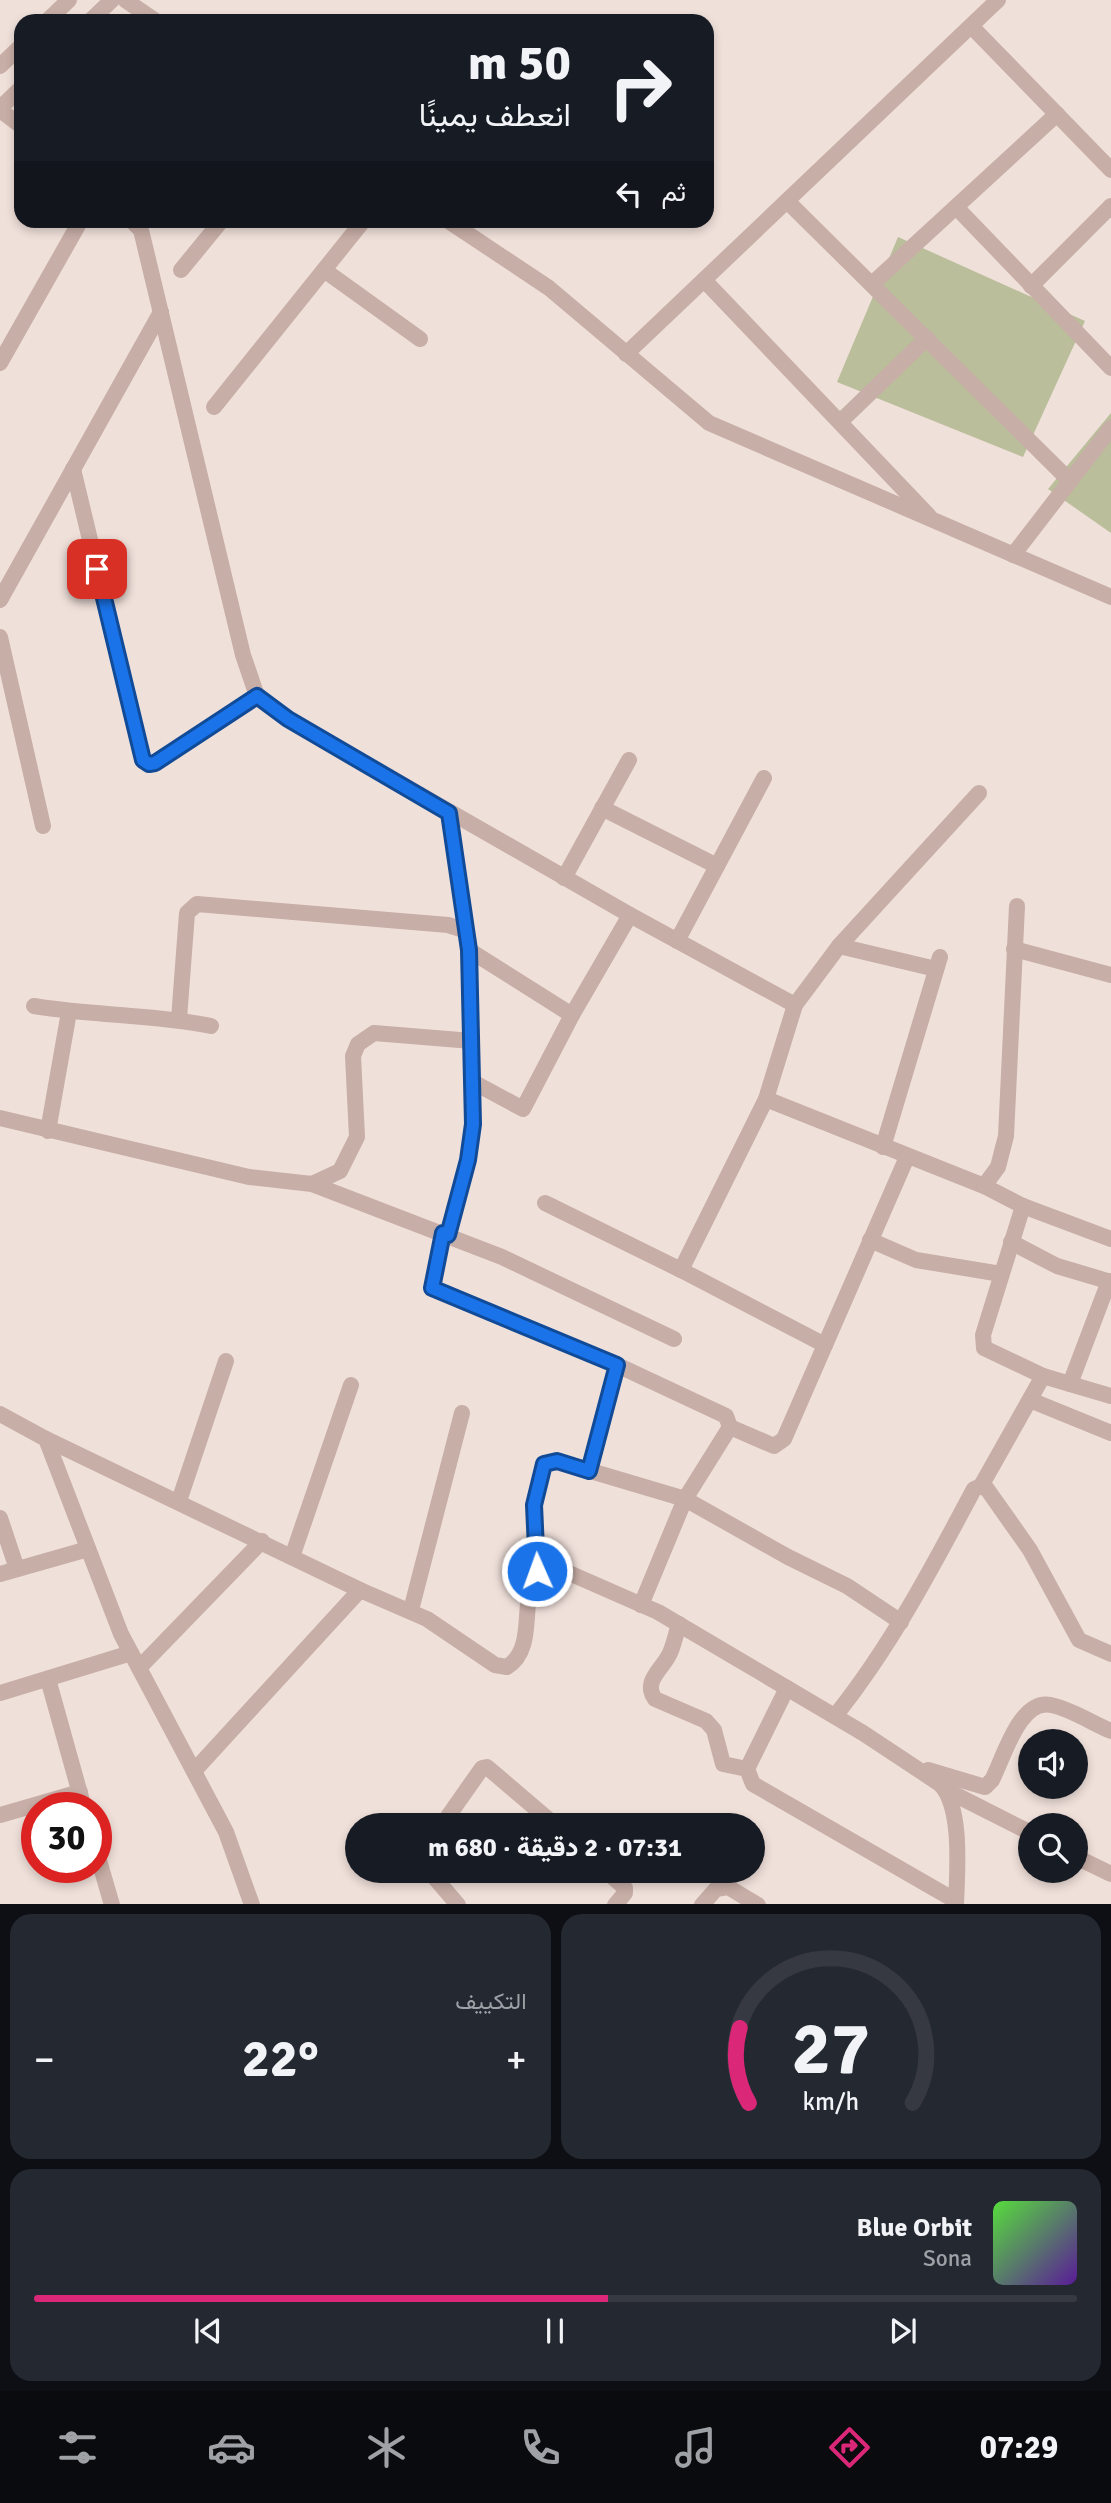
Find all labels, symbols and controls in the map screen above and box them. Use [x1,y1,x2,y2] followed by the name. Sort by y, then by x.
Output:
[468,33,571,93] text: 50 m
[595,42,686,133] icon: right
[419,96,571,135] text: انعطف يمينًا
[610,175,648,213] icon: left
[662,177,686,209] text: ثم
[67,539,127,599] pin
[78,550,116,588] icon: arrive
[500,1534,574,1608] position arrow
[1018,1729,1088,1883] map controls
[1018,1729,1088,1799] button: sound
[21,1792,112,1883] speed limit sign: 30
[1018,1813,1088,1883] button: search
[428,1832,682,1864] text: 07:31 · 2 دقيقة · 680 m
[455,1987,527,2016] text: التكييف
[791,2005,870,2094] text: 27
[242,2027,319,2091] text: 22°
[34,2036,55,2083] text: −
[506,2036,527,2083] text: +
[802,2085,859,2116] text: km/h
[856,2212,972,2244] text: Blue Orbit
[923,2244,972,2273] text: Sona
[189,2312,227,2350] icon: previous
[536,2312,574,2350] icon: pause
[884,2312,922,2350] icon: next
[53,2423,102,2472] icon: filters
[207,2423,256,2472] icon: car
[362,2423,411,2472] icon: climate
[516,2423,565,2472] icon: phone
[671,2423,720,2472] icon: music
[825,2423,874,2472] icon: directions
[980,2428,1058,2467] text: 07:29

